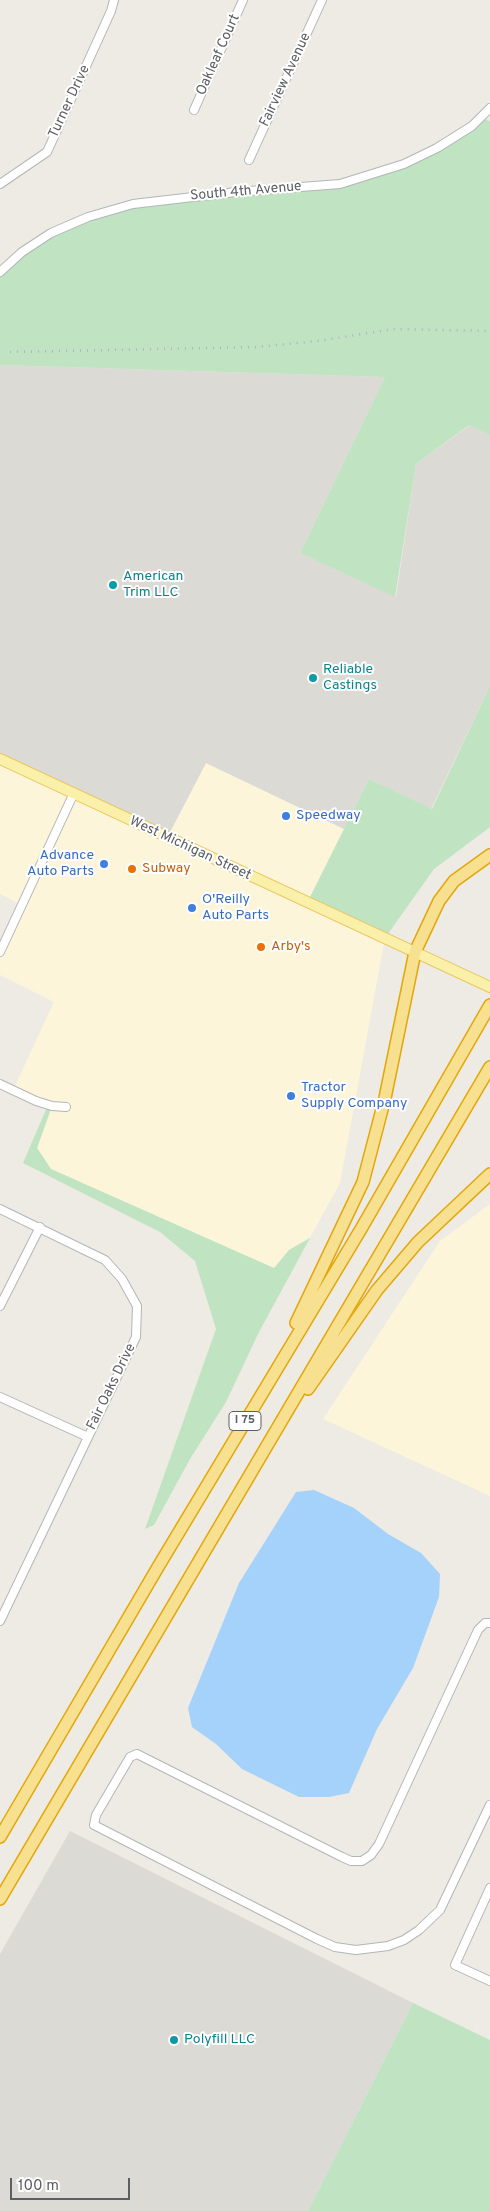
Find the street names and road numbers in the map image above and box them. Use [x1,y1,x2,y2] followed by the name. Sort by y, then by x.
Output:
[194,12,244,98] street label: Oakleaf Court
[257,30,315,130] street label: Fairview Avenue
[46,63,94,141] street label: Turner Drive
[190,179,302,205] street label: South 4th Avenue
[126,813,254,885] street label: West Michigan Street
[84,1341,140,1433] street label: Fair Oaks Drive
[229,1412,261,1430] road number: I 75

